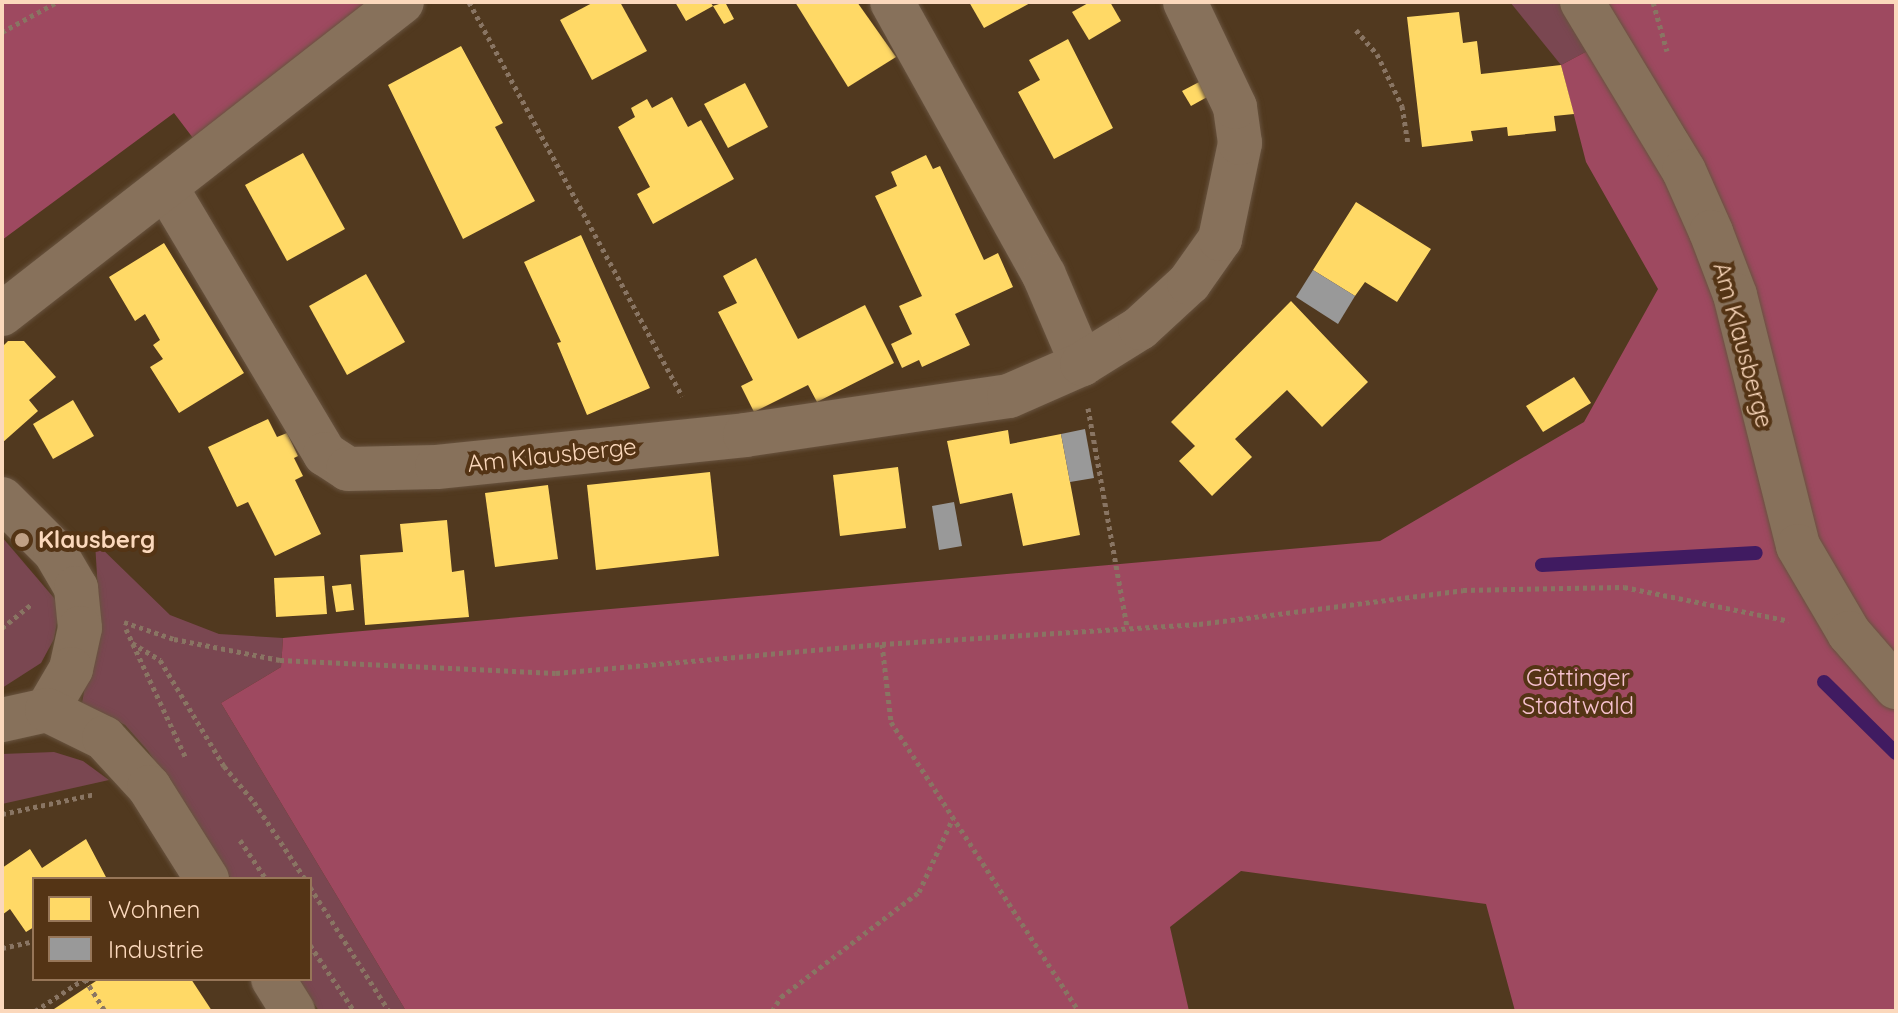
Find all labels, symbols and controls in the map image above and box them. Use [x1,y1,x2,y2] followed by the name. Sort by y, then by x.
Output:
[1707,259,1779,431] street label: Am Klausberge
[466,432,638,478] street label: Am Klausberge
[38,526,155,554] place label: Klausberg
[13,531,31,549] marker: Klausberg
[1522,664,1634,720] park label: Göttinger Stadtwald
[32,877,312,981] legend
[108,894,200,924] text: Wohnen
[108,934,204,964] text: Industrie

